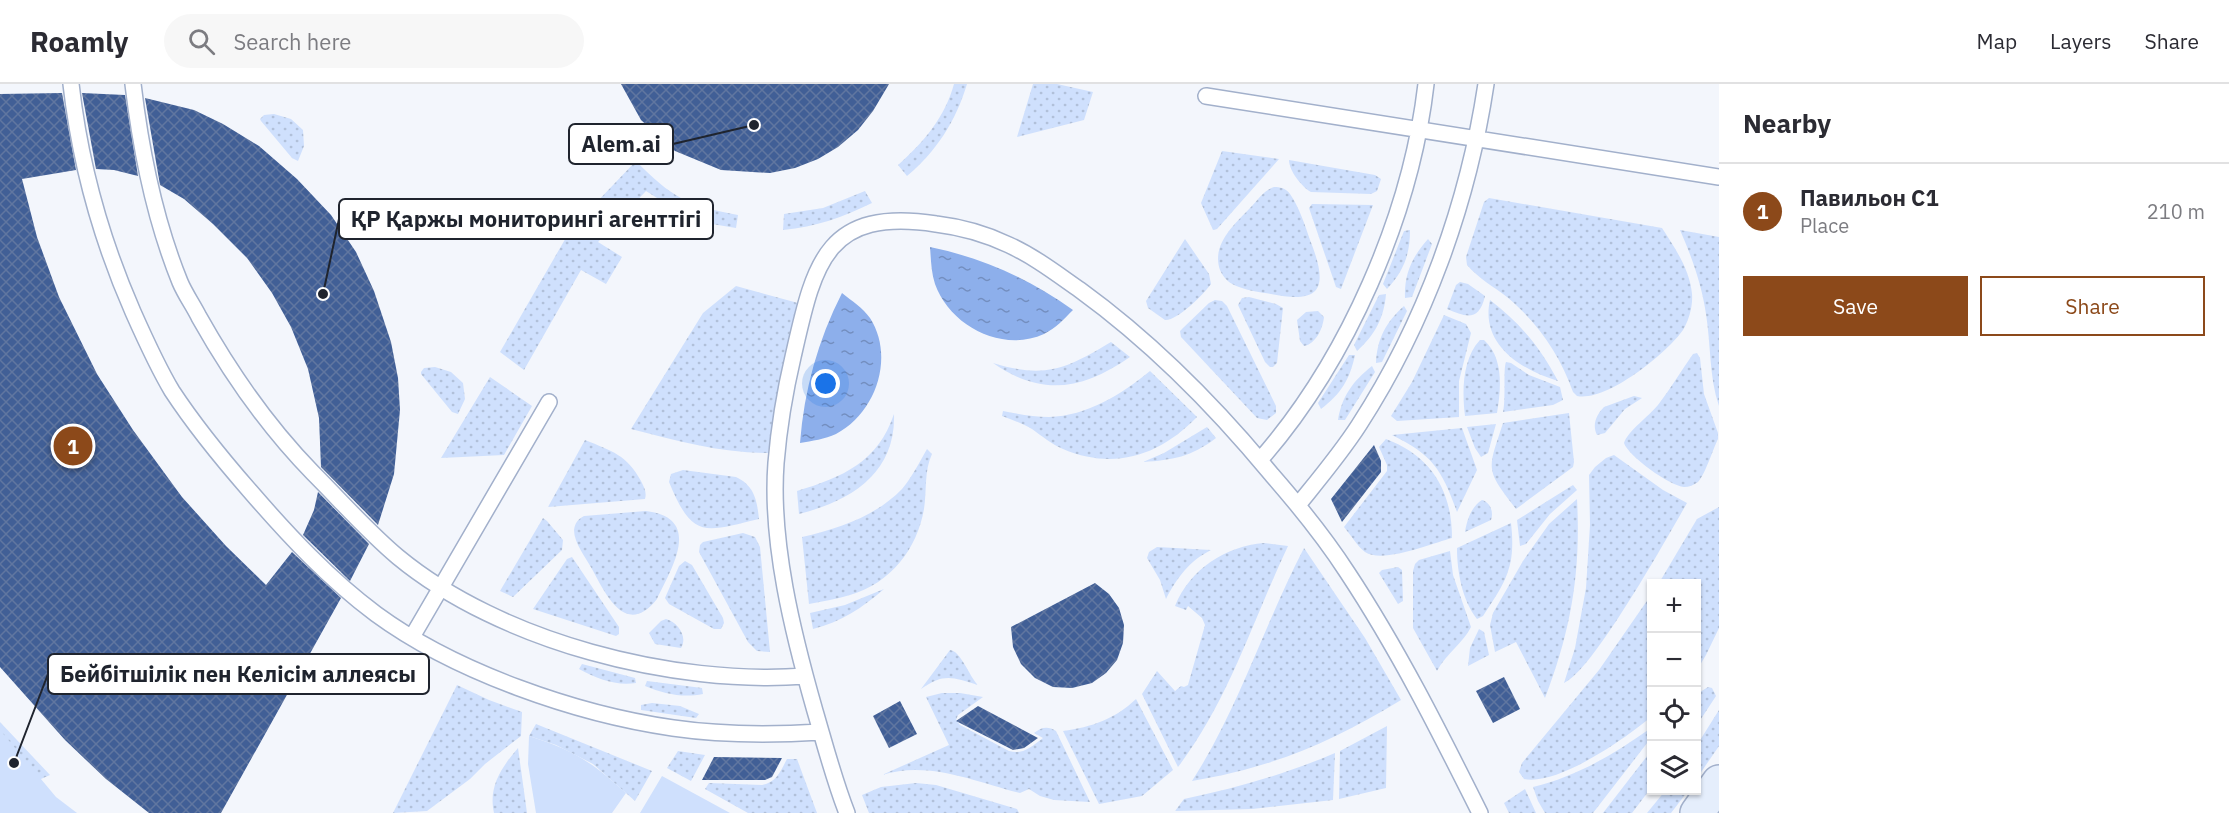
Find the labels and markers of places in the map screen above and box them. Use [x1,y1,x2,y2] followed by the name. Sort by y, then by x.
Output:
[569,124,673,164] callout: Alem.ai
[339,199,713,239] callout: ҚР Қаржы мониторингі агенттігі
[54,424,92,469] pin: 1
[48,654,429,694] callout: Бейбітшілік пен Келісім аллеясы

